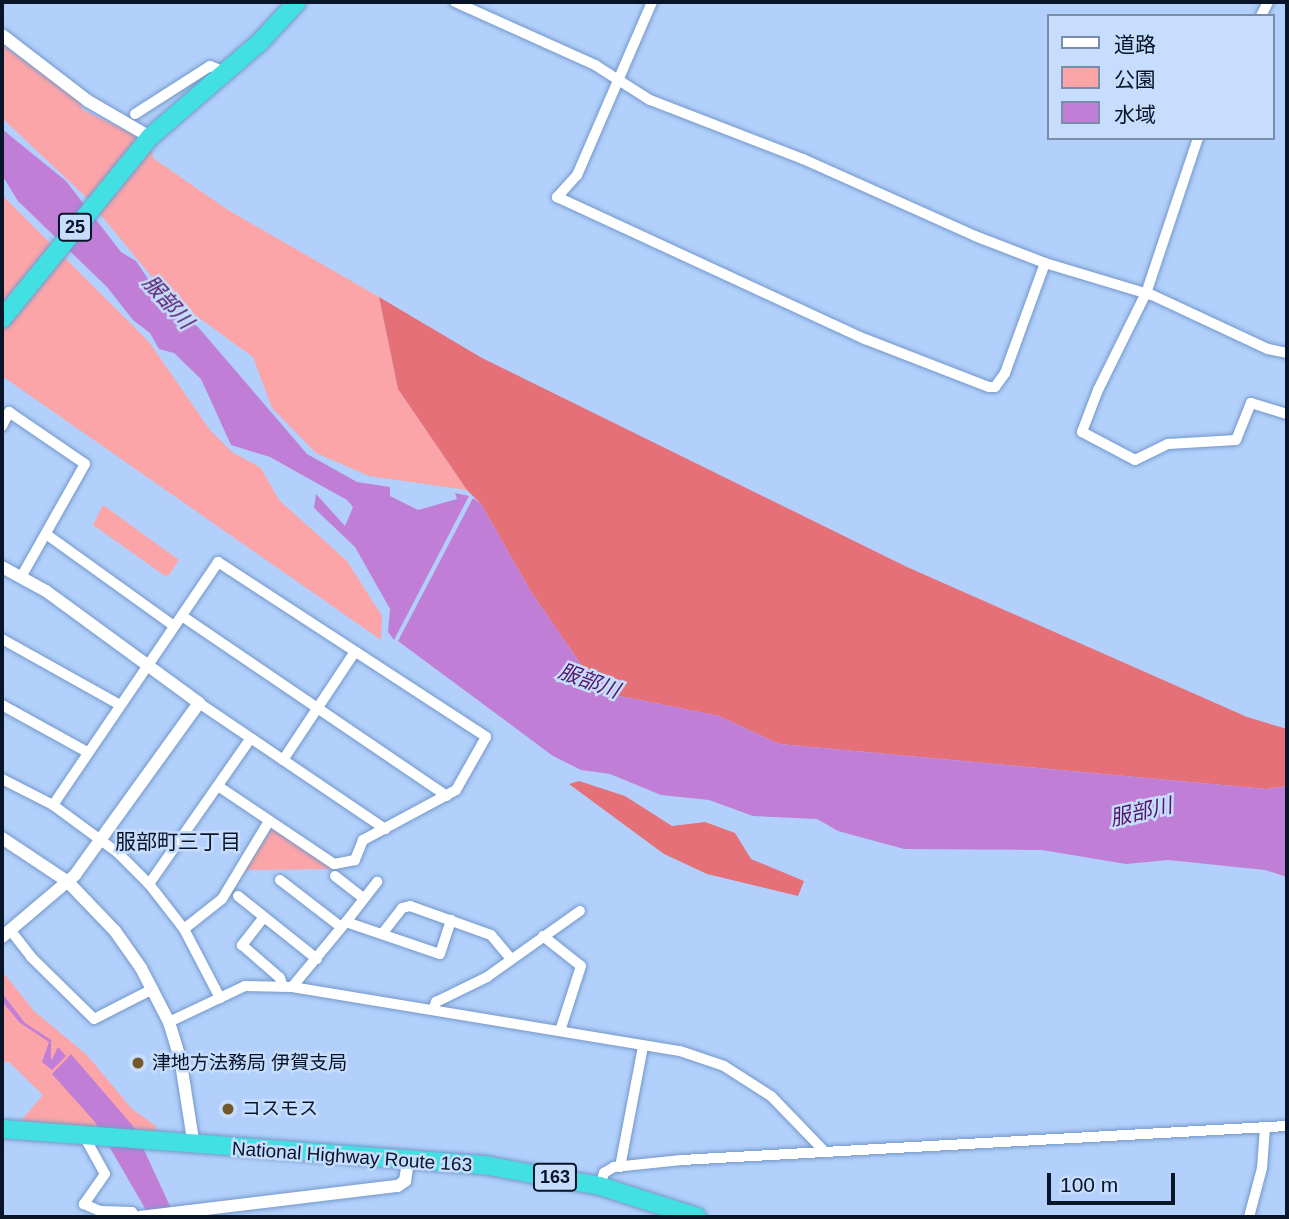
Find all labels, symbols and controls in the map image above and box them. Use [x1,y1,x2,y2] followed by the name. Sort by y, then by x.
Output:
[1048,14,1275,140] legend
[1114,33,1156,56] text: 道路
[1114,68,1156,91] text: 公園
[1114,103,1156,126] text: 水域
[57,212,92,242] road number: 25
[138,270,198,334] water label: 服部川
[555,658,623,704] water label: 服部川
[1107,793,1175,831] water label: 服部川
[115,829,241,855] district label: 服部町三丁目
[152,1052,347,1074] place label: 津地方法務局 伊賀支局
[130,1055,146,1071] marker: 津地方法務局 伊賀支局
[242,1098,318,1120] place label: コスモス
[220,1101,236,1117] marker: コスモス
[231,1137,473,1177] street label: National Highway Route 163
[1051,1160,1179,1204] scale bar
[532,1162,578,1192] road number: 163
[1060,1173,1118,1196] text: 100 m

